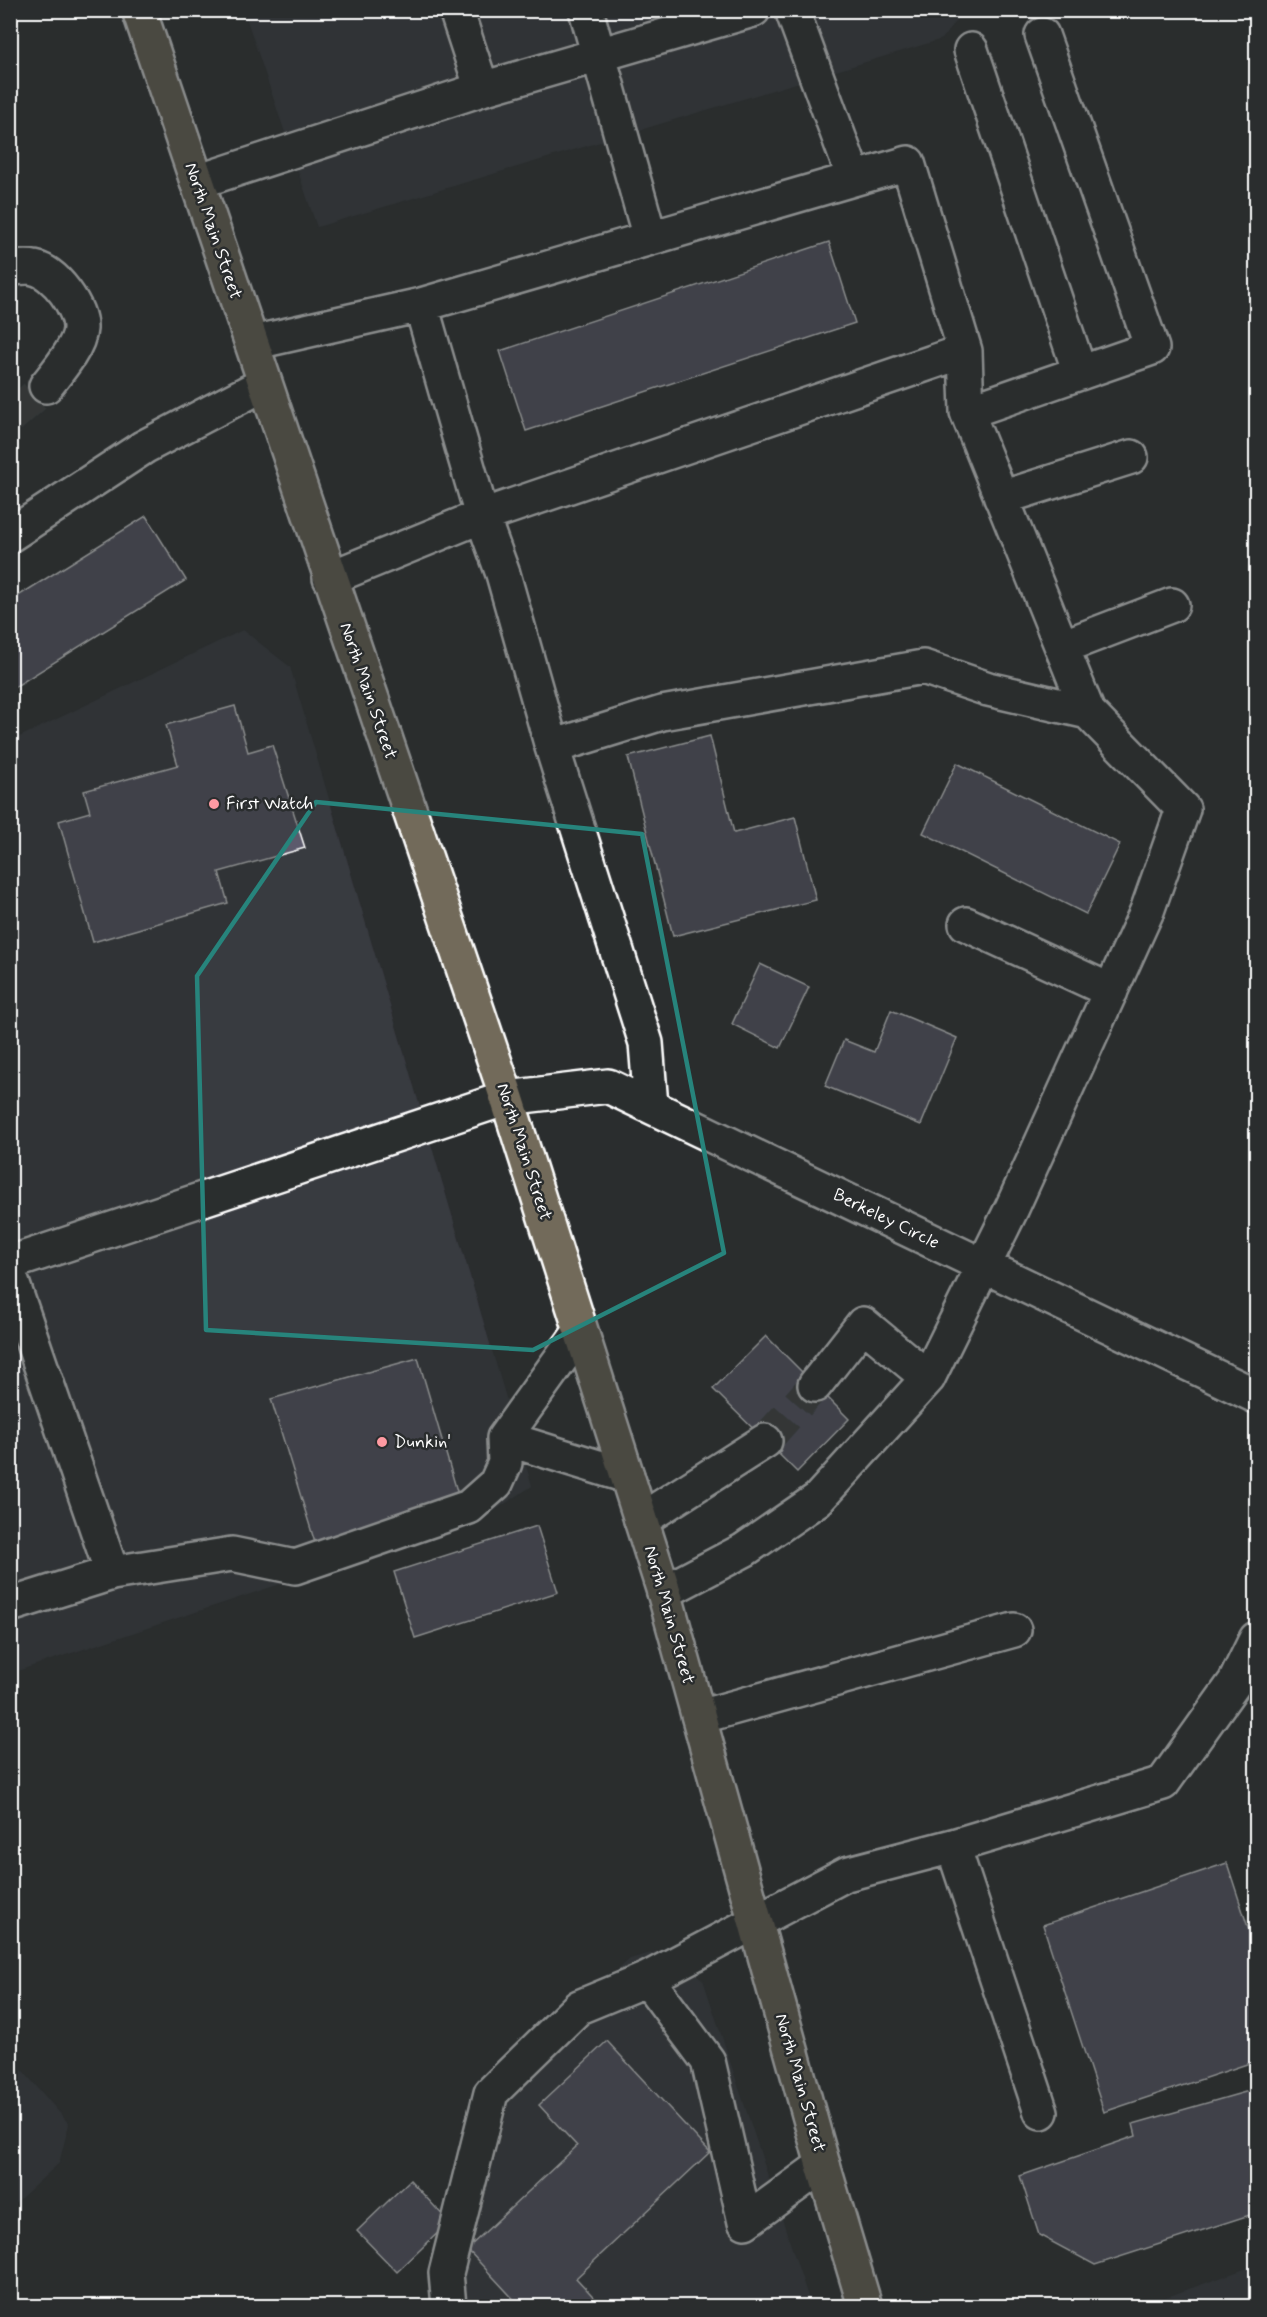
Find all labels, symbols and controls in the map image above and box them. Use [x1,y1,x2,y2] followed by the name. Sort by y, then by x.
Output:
[178,159,248,303] street label: North Main Street
[333,619,403,763] street label: North Main Street
[226,792,313,816] place label: First Watch
[207,797,221,811] marker: First Watch
[490,1080,558,1224] street label: North Main Street
[829,1183,943,1255] street label: Berkeley Circle
[394,1430,451,1454] place label: Dunkin'
[375,1435,389,1449] marker: Dunkin'
[638,1543,700,1687] street label: North Main Street
[769,2011,831,2155] street label: North Main Street

